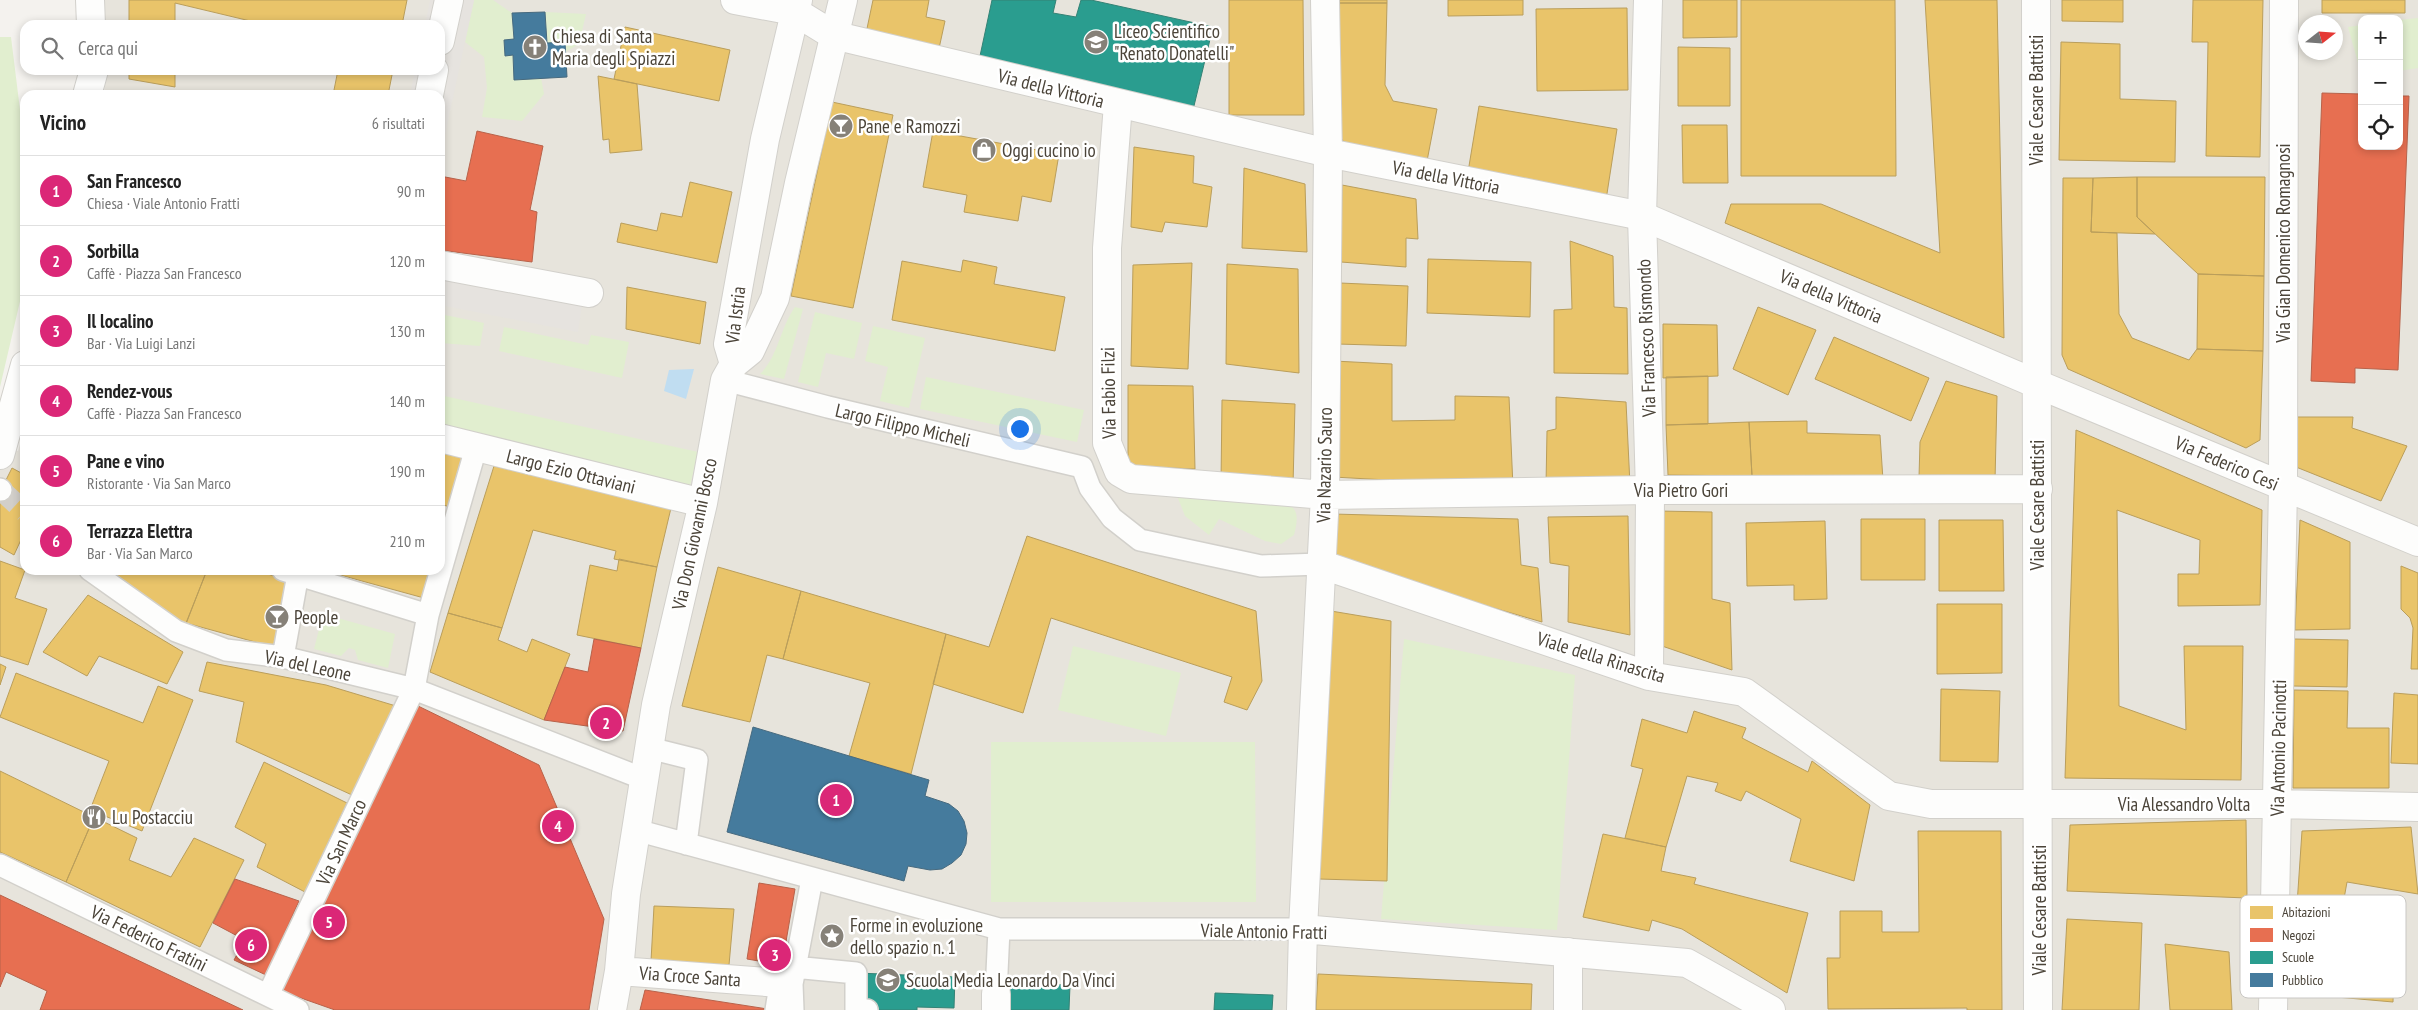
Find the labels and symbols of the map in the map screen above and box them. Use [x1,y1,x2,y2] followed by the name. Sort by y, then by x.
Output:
[2298,15,2343,60] north arrow
[1114,19,1234,65] place label: Liceo Scientifico "Renato Donatelli"
[552,24,675,70] place label: Chiesa di Santa Maria degli Spiazzi
[1083,29,1109,55] school or university icon: Liceo Scientifico "Renato Donatelli"
[522,34,548,60] church icon: Chiesa di Santa Maria degli Spiazzi
[2024,35,2048,166] street label: Viale Cesare Battisti
[994,63,1107,113] street label: Via della Vittoria
[828,113,854,139] bar icon: Pane e Ramozzi
[858,114,961,138] place label: Pane e Ramozzi
[971,137,997,163] shop icon: Oggi cucino io
[1002,138,1096,162] place label: Oggi cucino io
[2271,143,2295,344] street label: Via Gian Domenico Romagnosi
[1389,155,1502,199] street label: Via della Vittoria
[1631,259,1661,418] street label: Via Francesco Rismondo
[1775,263,1886,328] street label: Via della Vittoria
[719,285,750,346] street label: Via Istria
[1095,347,1121,440] street label: Via Fabio Filzi
[833,398,973,452] street label: Largo Filippo Micheli
[1311,407,1337,524] street label: Via Nazario Sauro
[1007,416,1033,442] your location
[2170,430,2283,496] street label: Via Federico Cesi
[2025,440,2049,571] street label: Viale Cesare Battisti
[504,443,638,499] street label: Largo Ezio Ottaviani
[666,456,722,613] street label: Via Don Giovanni Bosco
[1633,478,1728,502] street label: Via Pietro Gori
[264,604,290,630] bar icon: People
[294,605,339,629] place label: People
[1533,626,1668,688] street label: Viale della Rinascita
[261,644,354,686] street label: Via del Leone
[2265,679,2291,818] street label: Via Antonio Pacinotti
[590,704,622,742] pin: 2
[820,781,852,819] pin: 1
[2117,792,2250,816] street label: Via Alessandro Volta
[310,795,371,890] street label: Via San Marco
[81,804,107,830] restaurant icon: Lu Postacciu
[112,805,193,829] place label: Lu Postacciu
[542,807,574,845] pin: 4
[2027,845,2051,976] street label: Viale Cesare Battisti
[2240,895,2406,998] legend
[86,899,211,977] street label: Via Federico Fratini
[313,903,345,941] pin: 5
[2282,903,2331,921] text: Abitazioni
[850,913,983,959] place label: Forme in evoluzione dello spazio n. 1
[1199,918,1328,944] street label: Viale Antonio Fratti
[819,923,845,949] place icon: Forme in evoluzione dello spazio n. 1
[235,926,267,964] pin: 6
[2282,926,2315,944] text: Negozi
[759,936,791,974] pin: 3
[2282,948,2314,966] text: Scuole
[637,960,742,992] street label: Via Croce Santa
[875,967,901,993] school or university icon: Scuola Media Leonardo Da Vinci
[906,968,1115,992] place label: Scuola Media Leonardo Da Vinci
[2282,971,2323,989] text: Pubblico

